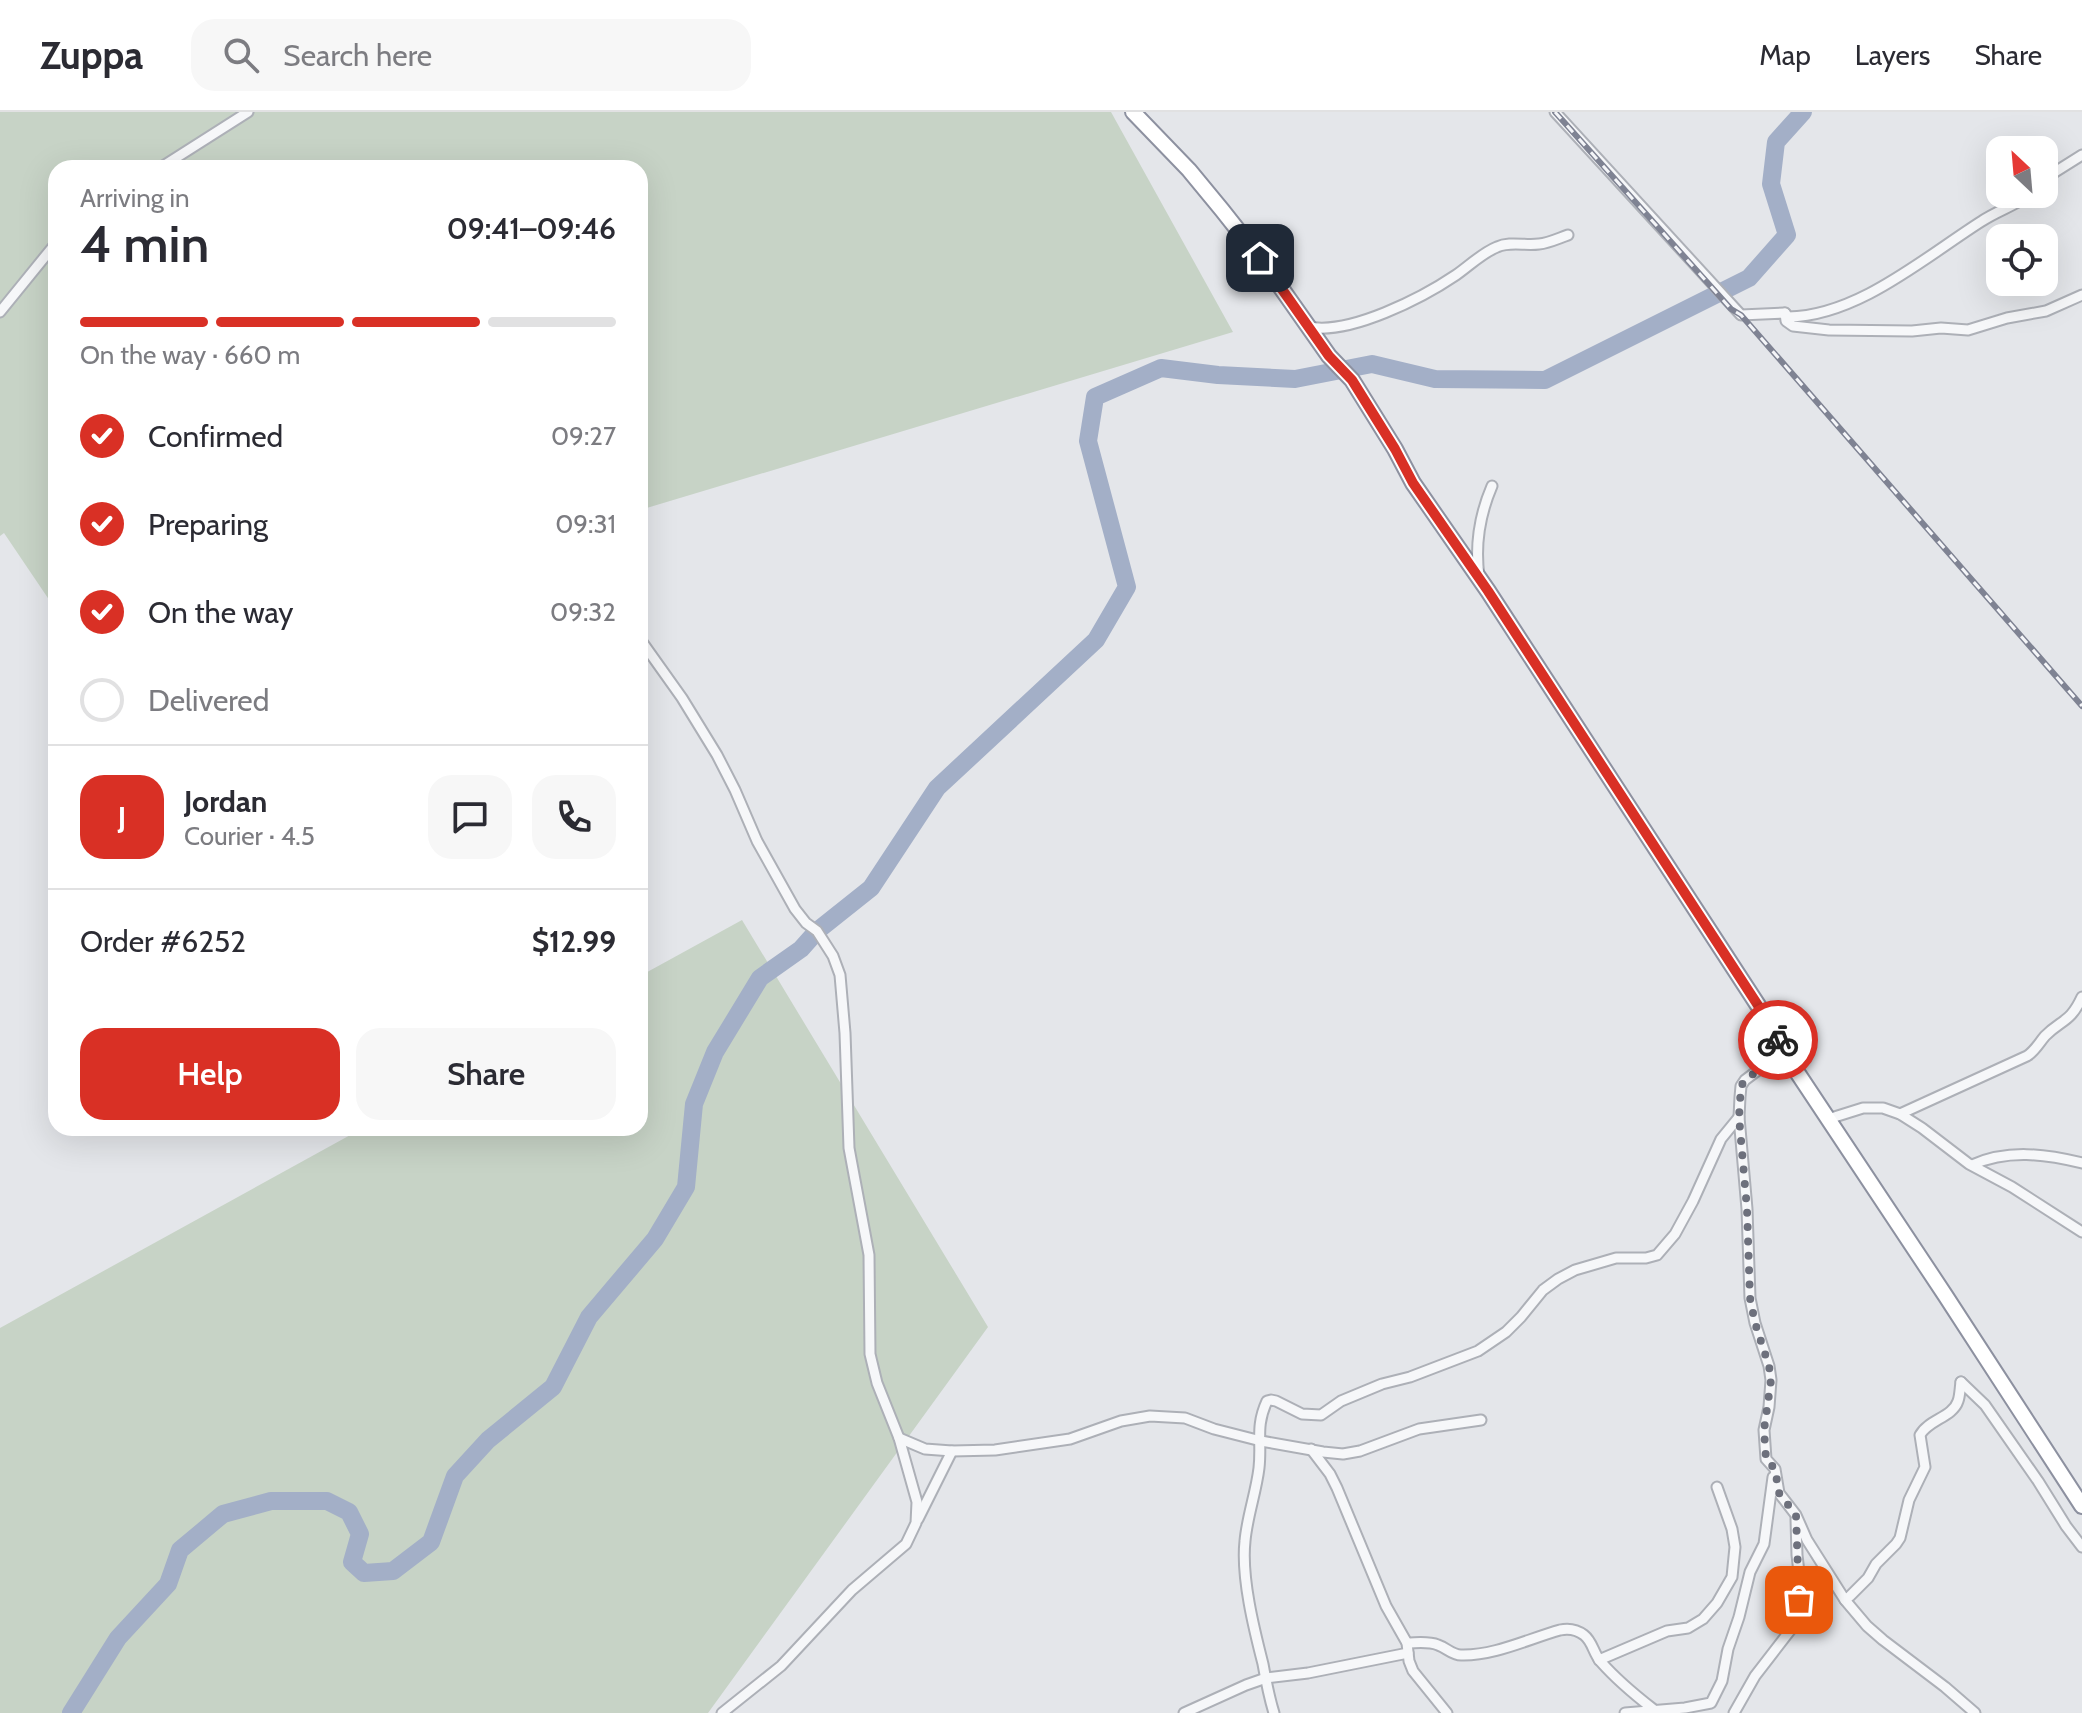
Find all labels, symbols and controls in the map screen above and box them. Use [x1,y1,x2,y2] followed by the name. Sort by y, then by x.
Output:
[191,19,751,91] search box
[40,32,143,79] text: Zuppa
[219,33,263,77] icon: search
[283,37,432,74] text: Search here
[1759,38,1811,72] text: Map
[1855,38,1930,72] text: Layers
[1974,38,2042,72] text: Share
[1986,136,2058,208] north arrow
[1986,136,2058,296] map controls
[80,182,190,214] text: Arriving in
[447,210,616,247] text: 09:41–09:46
[80,212,209,275] text: 4 min
[1226,224,1294,292] pin
[1986,224,2058,296] button: locate
[1238,236,1282,280] icon: home
[80,339,300,371] text: On the way · 660 m
[80,414,124,458] icon: check
[148,418,283,455] text: Confirmed
[551,420,616,452] text: 09:27
[80,502,124,546] icon: check
[148,506,268,543] text: Preparing
[555,508,616,540] text: 09:31
[80,590,124,634] icon: check
[148,594,293,631] text: On the way
[550,596,616,628] text: 09:32
[148,682,269,719] text: Delivered
[428,775,512,859] button: chat
[532,775,616,859] button: phone
[184,783,267,820] text: Jordan
[118,799,126,836] text: J
[184,820,315,852] text: Courier · 4.5
[80,923,246,960] text: Order #6252
[532,923,616,960] text: $12.99
[1738,1000,1818,1080] courier
[1756,1018,1800,1062] icon: bike
[80,1028,340,1120] button: Help
[356,1028,616,1120] button: Share
[1765,1566,1833,1634] pin
[1777,1578,1821,1622] icon: bag

